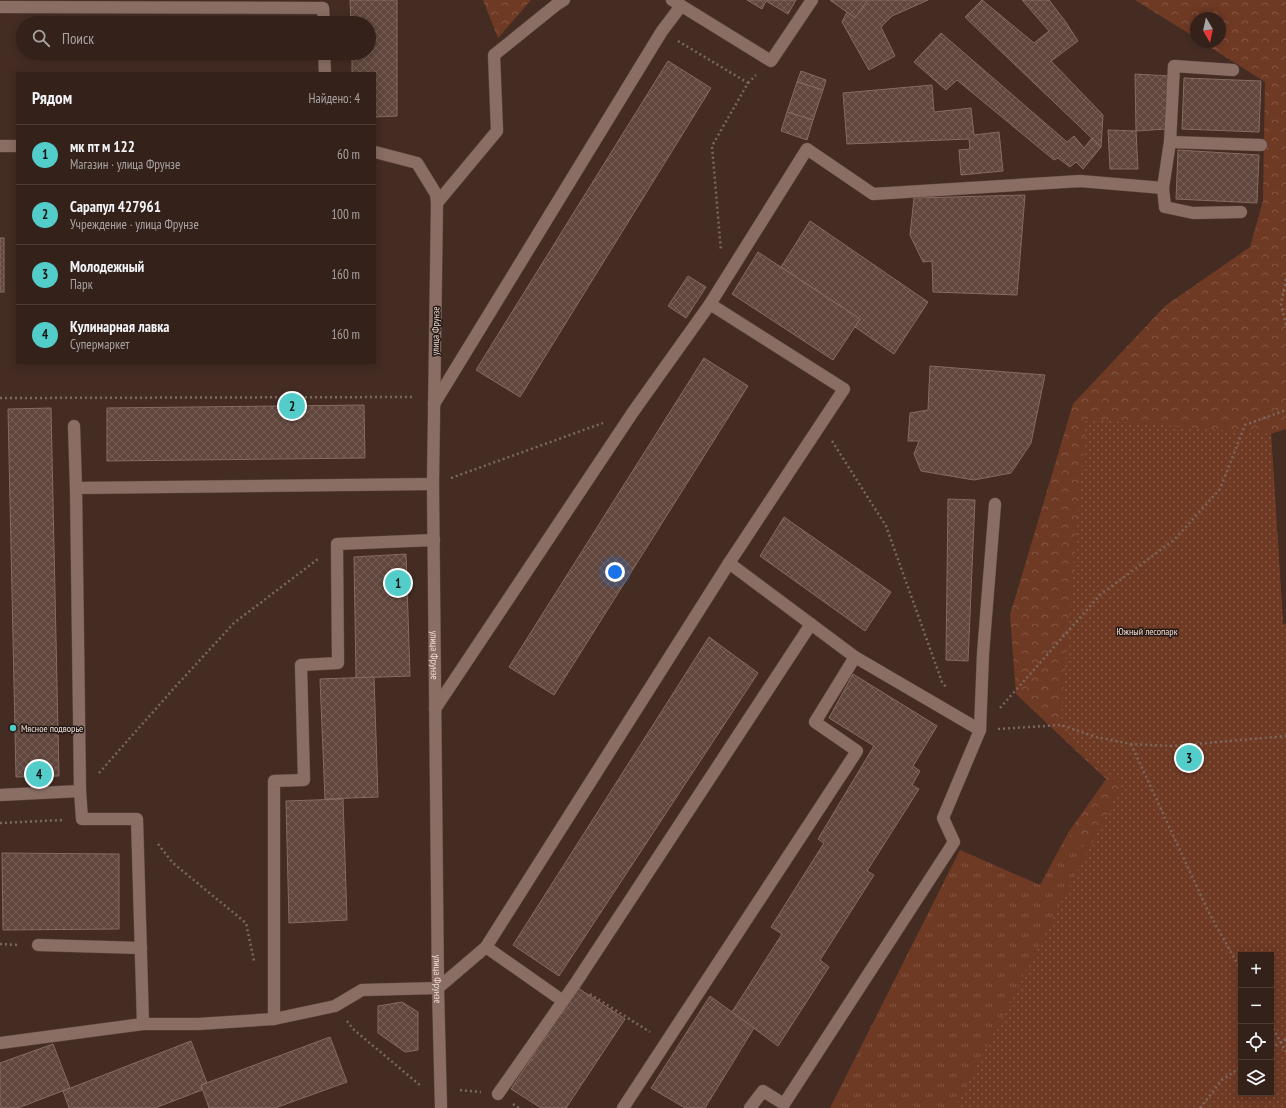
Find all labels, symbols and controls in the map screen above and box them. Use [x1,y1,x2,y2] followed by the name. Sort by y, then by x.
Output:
[1190,12,1226,48] north arrow
[16,16,376,60] search box
[30,27,52,49] icon: search
[62,29,94,48] text: Поиск
[32,87,72,109] text: Рядом
[309,90,360,107] text: Найдено: 4
[70,137,135,156] text: мк пт м 122
[42,146,48,163] text: 1
[337,146,360,163] text: 60 m
[70,156,180,173] text: Магазин · улица Фрунзе
[70,197,161,216] text: Сарапул 427961
[42,206,48,223] text: 2
[331,206,360,223] text: 100 m
[70,216,199,233] text: Учреждение · улица Фрунзе
[70,257,144,276] text: Молодежный
[42,266,48,283] text: 3
[331,266,360,283] text: 160 m
[70,276,93,293] text: Парк
[429,306,442,356] street label: улица Фрунзе
[70,317,170,336] text: Кулинарная лавка
[42,326,48,343] text: 4
[331,326,360,343] text: 160 m
[70,336,129,353] text: Супермаркет
[279,391,305,421] pin: 2
[605,562,625,582] your location
[385,568,411,598] pin: 1
[1116,625,1178,638] park label: Южный лесопарк
[427,631,441,680] street label: улица Фрунзе
[21,722,83,735] place label: Мясное подворье
[8,723,18,733] marker: Мясное подворье
[1176,743,1202,773] pin: 3
[26,759,52,789] pin: 4
[1238,952,1274,1096] map controls
[1238,952,1274,988] button: +
[431,955,444,1004] street label: улица Фрунзе
[1238,988,1274,1024] button: −
[1238,1024,1274,1060] button: locate
[1238,1060,1274,1096] button: layers

